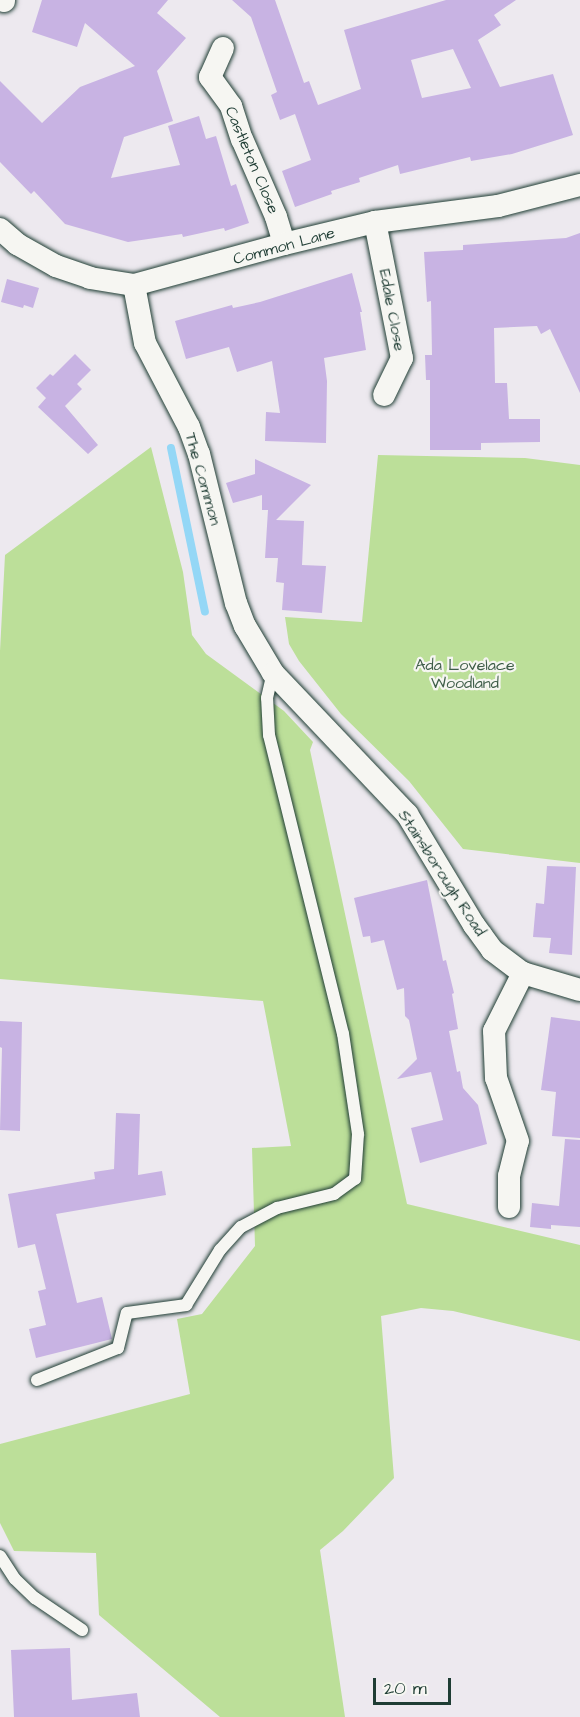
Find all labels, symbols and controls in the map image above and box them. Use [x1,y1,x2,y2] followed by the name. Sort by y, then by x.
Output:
[221,104,283,216] street label: Castleton Close
[231,223,337,269] street label: Common Lane
[375,267,409,353] street label: Edale Close
[181,431,225,527] street label: The Common
[415,655,515,693] park label: Ada Lovelace Woodland
[394,806,490,940] street label: Stainsborough Road
[376,1666,454,1704] scale bar
[384,1676,427,1701] text: 20 m

